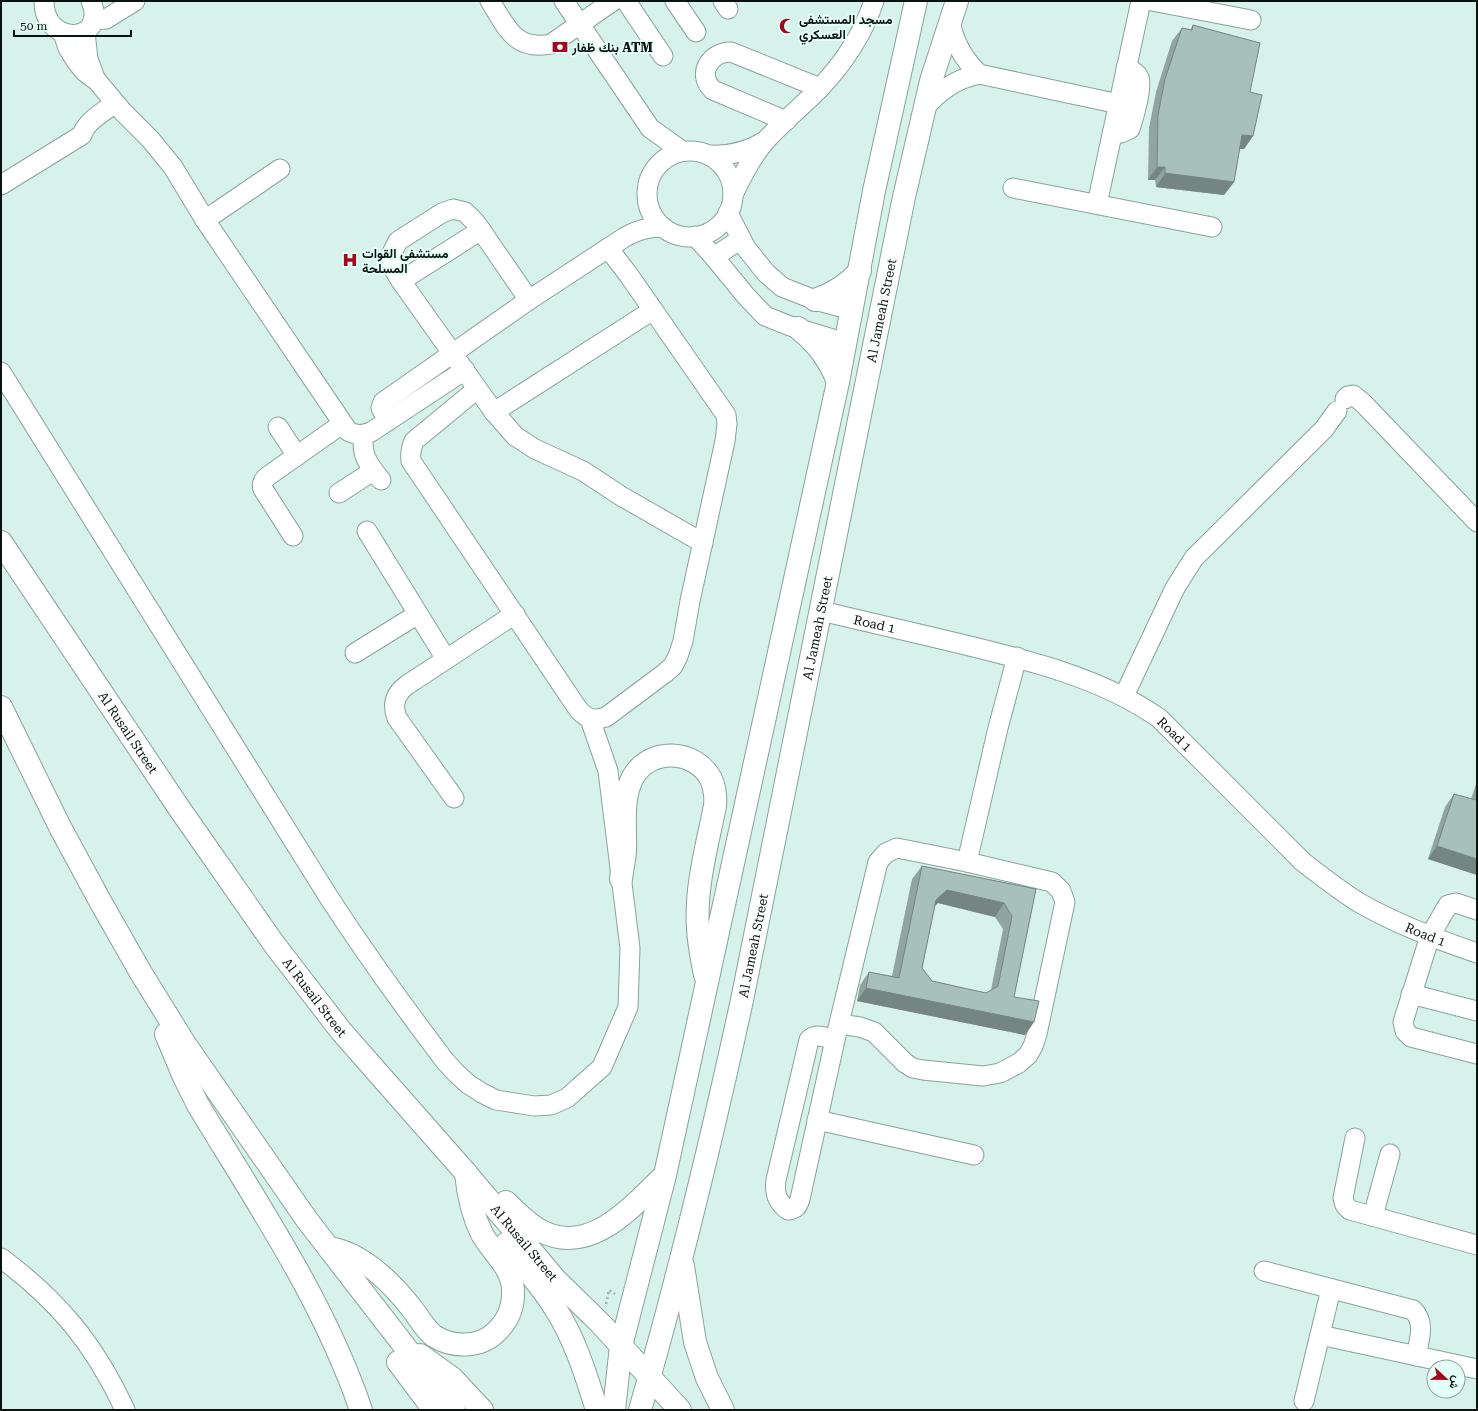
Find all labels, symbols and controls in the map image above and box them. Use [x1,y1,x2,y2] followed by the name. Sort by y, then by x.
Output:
[14,12,131,38] scale bar
[799,12,893,45] place label: مسجد المستشفى العسكري
[778,17,796,35] mosque icon: مسجد المستشفى العسكري
[20,19,47,33] text: 50 m
[551,38,569,56] bank icon: بنك ظفار ATM
[571,40,653,56] place label: بنك ظفار ATM
[362,246,449,276] place label: مستشفى القوات المسلحة
[341,251,359,269] hospital icon: مستشفى القوات المسلحة
[864,257,899,364] street label: Al Jameah Street
[800,575,835,681] street label: Al Jameah Street
[852,612,897,636] street label: Road 1
[95,689,161,777] street label: Al Rusail Street
[1154,714,1195,755] street label: Road 1
[736,892,771,999] street label: Al Jameah Street
[1403,920,1448,949] street label: Road 1
[279,955,350,1040] street label: Al Rusail Street
[488,1202,561,1285] street label: Al Rusail Street
[1426,1359,1466,1399] north arrow
[1446,1374,1463,1391] text: ش

